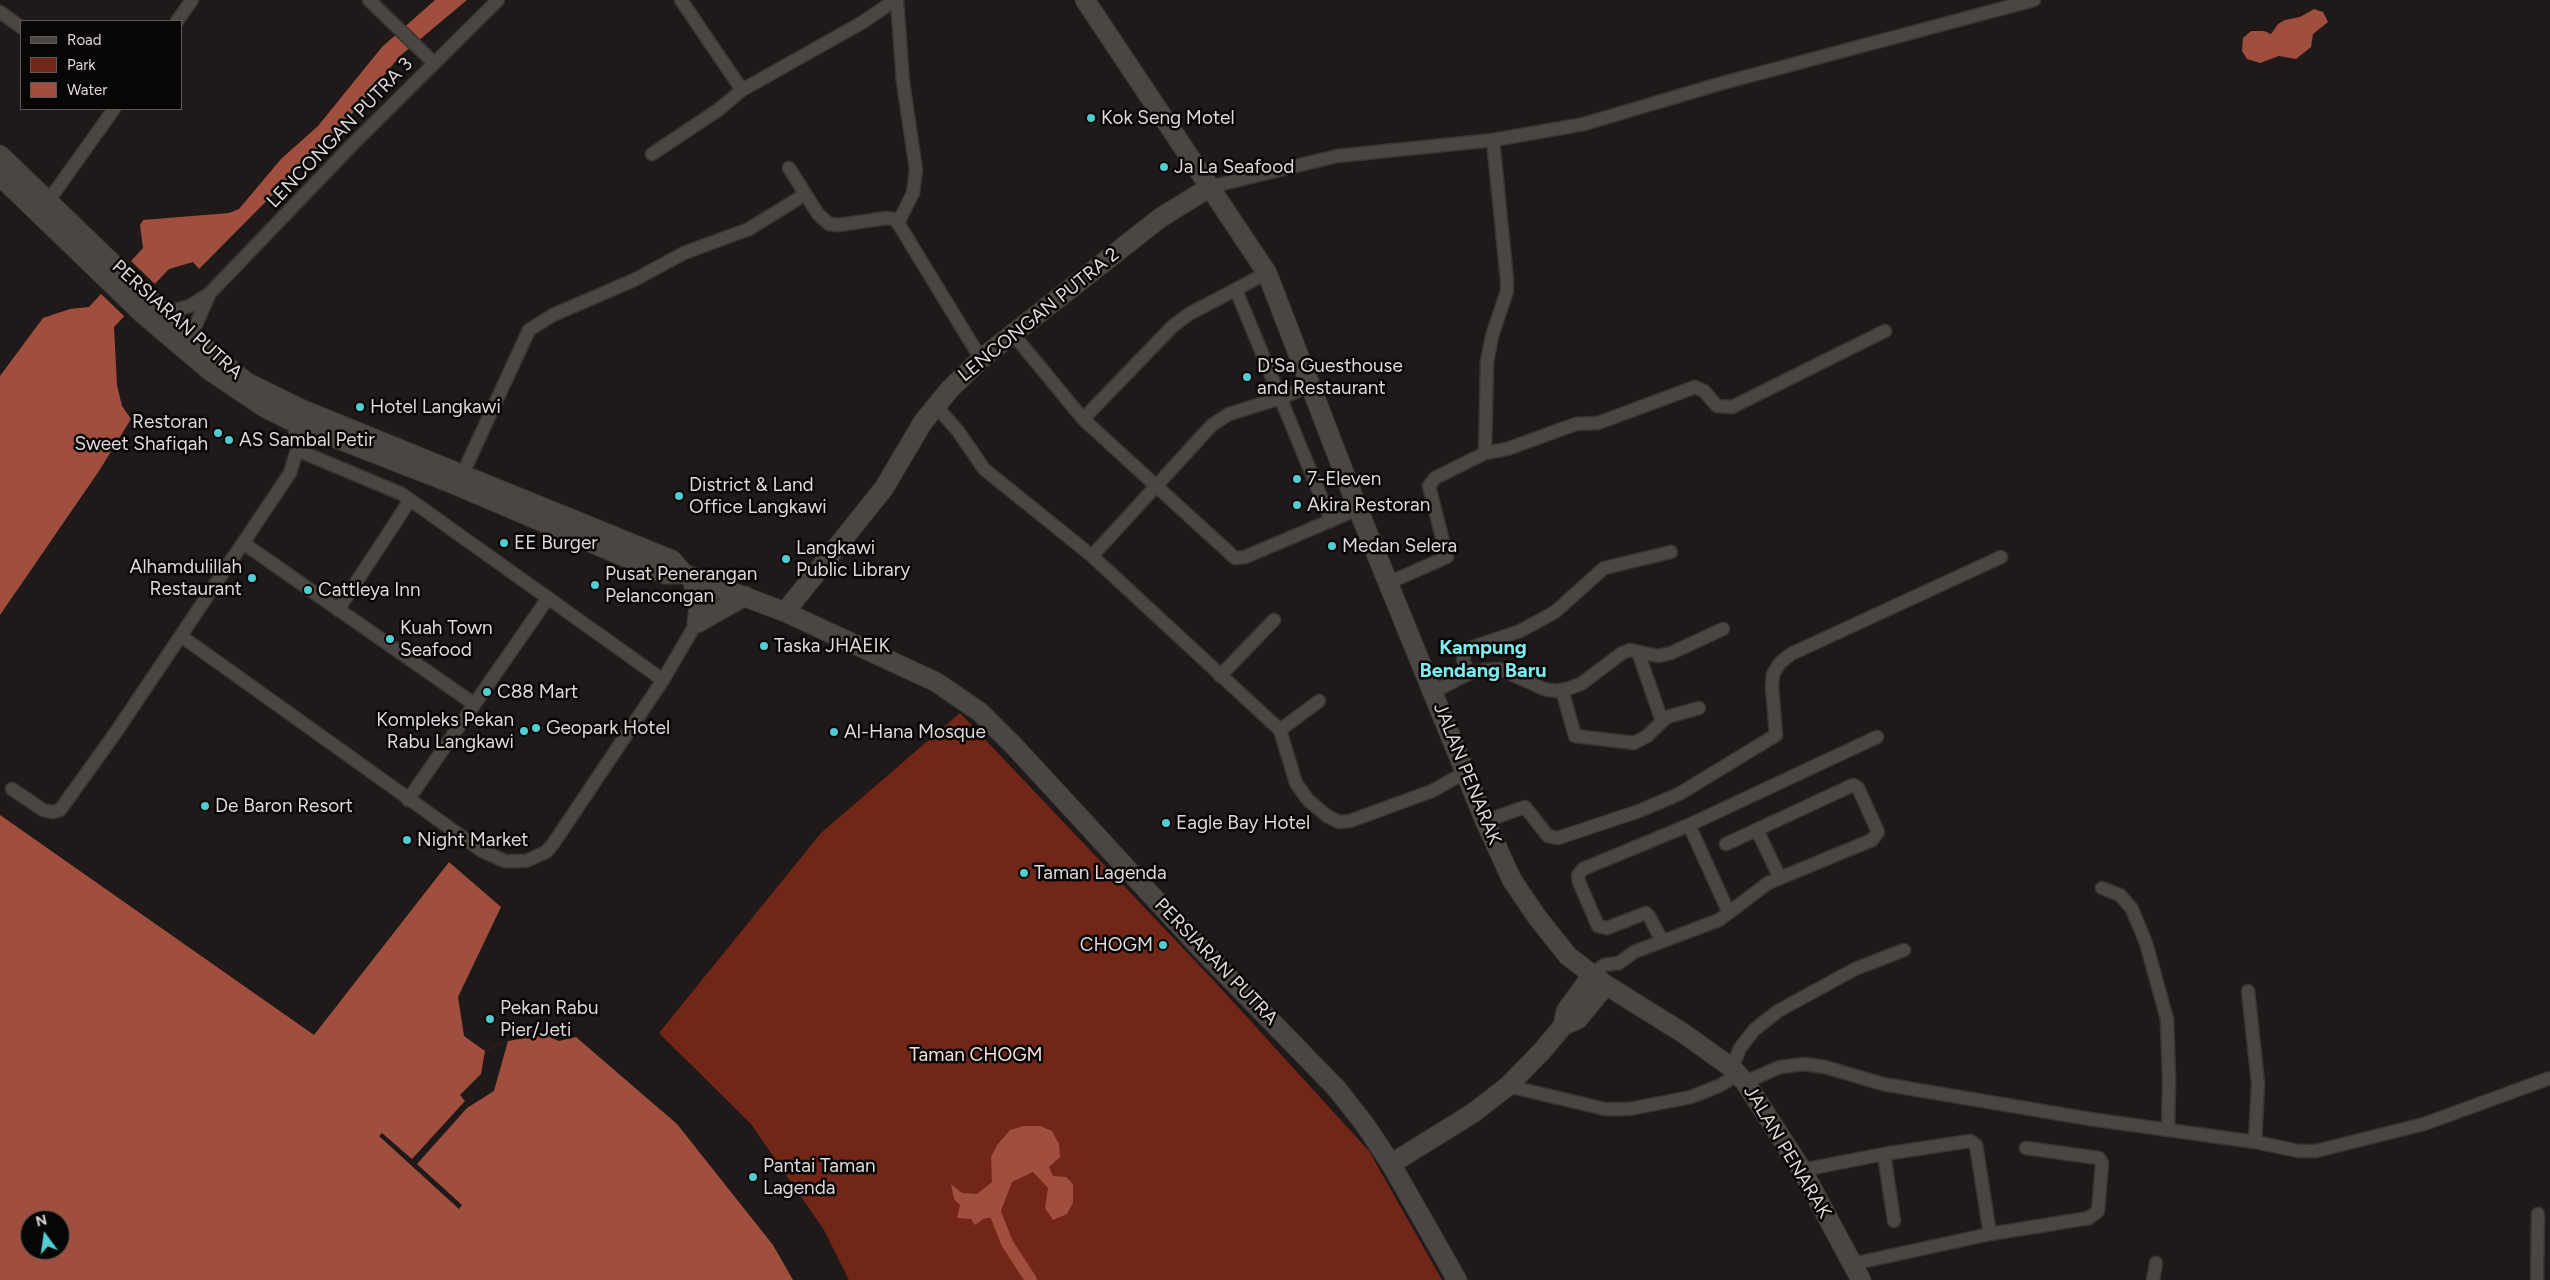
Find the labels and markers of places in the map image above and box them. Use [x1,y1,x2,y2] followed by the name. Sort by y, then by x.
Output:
[1101,107,1235,129] place label: Kok Seng Motel
[1085,112,1097,124] marker: Kok Seng Motel
[1174,156,1294,178] place label: Ja La Seafood
[1158,161,1170,173] marker: Ja La Seafood
[1257,355,1403,399] place label: D'Sa Guesthouse and Restaurant
[1241,371,1253,383] marker: D'Sa Guesthouse and Restaurant
[370,396,501,418] place label: Hotel Langkawi
[354,401,366,413] marker: Hotel Langkawi
[74,411,208,455] place label: Restoran Sweet Shafiqah
[212,427,224,439] marker: Restoran Sweet Shafiqah
[239,429,375,451] place label: AS Sambal Petir
[223,434,235,446] marker: AS Sambal Petir
[1307,468,1381,490] place label: 7-Eleven
[1291,473,1303,485] marker: 7-Eleven
[689,474,827,518] place label: District & Land Office Langkawi
[673,490,685,502] marker: District & Land Office Langkawi
[1307,494,1430,516] place label: Akira Restoran
[1291,499,1303,511] marker: Akira Restoran
[514,532,598,554] place label: EE Burger
[1342,535,1457,557] place label: Medan Selera
[498,537,510,549] marker: EE Burger
[796,537,910,581] place label: Langkawi Public Library
[1326,540,1338,552] marker: Medan Selera
[780,553,792,565] marker: Langkawi Public Library
[130,556,242,600] place label: Alhamdulillah Restaurant
[605,563,757,607] place label: Pusat Penerangan Pelancongan
[246,572,258,584] marker: Alhamdulillah Restaurant
[318,579,421,601] place label: Cattleya Inn
[589,579,601,591] marker: Pusat Penerangan Pelancongan
[302,584,314,596] marker: Cattleya Inn
[400,617,493,661] place label: Kuah Town Seafood
[384,633,396,645] marker: Kuah Town Seafood
[774,635,890,657] place label: Taska JHAEIK
[758,640,770,652] marker: Taska JHAEIK
[497,681,578,703] place label: C88 Mart
[481,686,493,698] marker: C88 Mart
[376,709,514,753] place label: Kompleks Pekan Rabu Langkawi
[546,717,670,739] place label: Geopark Hotel
[844,721,986,743] place label: Al-Hana Mosque
[530,722,542,734] marker: Geopark Hotel
[518,725,530,737] marker: Kompleks Pekan Rabu Langkawi
[828,726,840,738] marker: Al-Hana Mosque
[215,795,353,817] place label: De Baron Resort
[199,800,211,812] marker: De Baron Resort
[1176,812,1310,834] place label: Eagle Bay Hotel
[1160,817,1172,829] marker: Eagle Bay Hotel
[417,829,528,851] place label: Night Market
[401,834,413,846] marker: Night Market
[1034,862,1167,884] place label: Taman Lagenda
[1018,867,1030,879] marker: Taman Lagenda
[1080,934,1153,956] place label: CHOGM
[1157,939,1169,951] marker: CHOGM
[500,997,598,1041] place label: Pekan Rabu Pier/Jeti
[484,1013,496,1025] marker: Pekan Rabu Pier/Jeti
[763,1155,875,1199] place label: Pantai Taman Lagenda
[747,1171,759,1183] marker: Pantai Taman Lagenda

